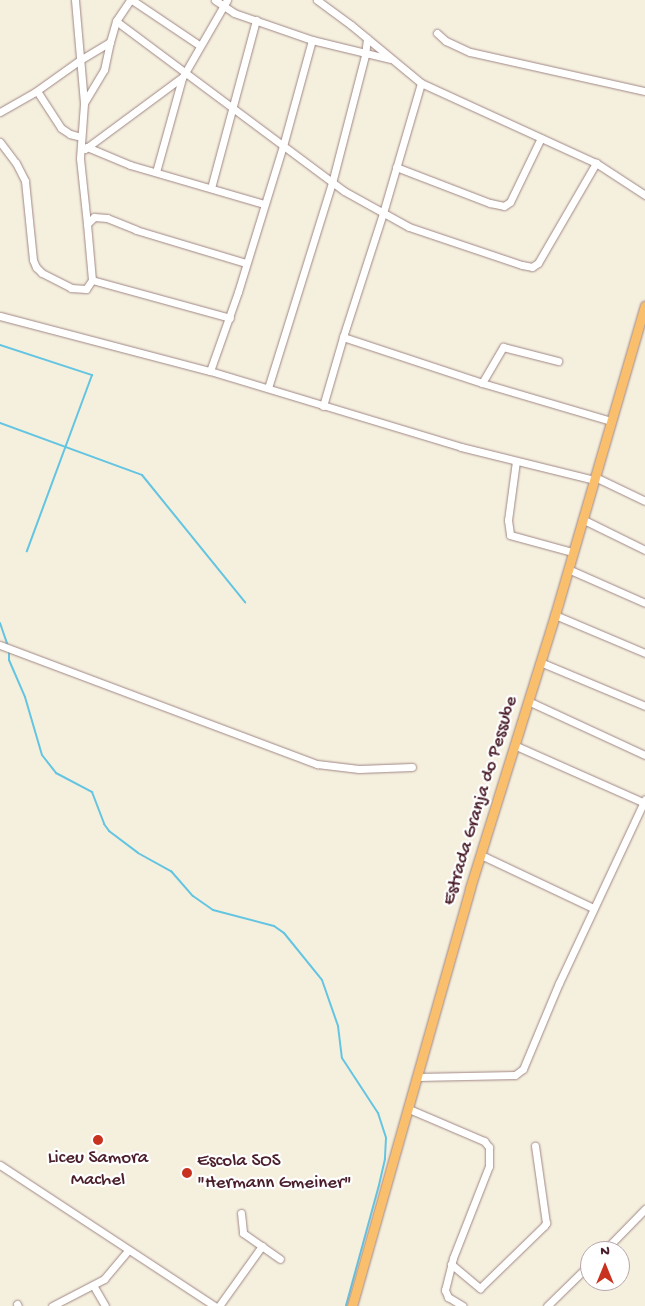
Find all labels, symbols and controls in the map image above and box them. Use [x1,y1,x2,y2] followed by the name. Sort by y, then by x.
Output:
[438,694,524,908] street label: Estrada Granja do Pessube
[92,1134,104,1146] marker: Liceu Samora Machel
[48,1148,148,1192] place label: Liceu Samora Machel
[197,1151,352,1195] place label: Escola SOS "Hermann Gmeiner"
[181,1167,193,1179] marker: Escola SOS "Hermann Gmeiner"
[580,1241,630,1291] north arrow
[600,1243,610,1260] text: N

